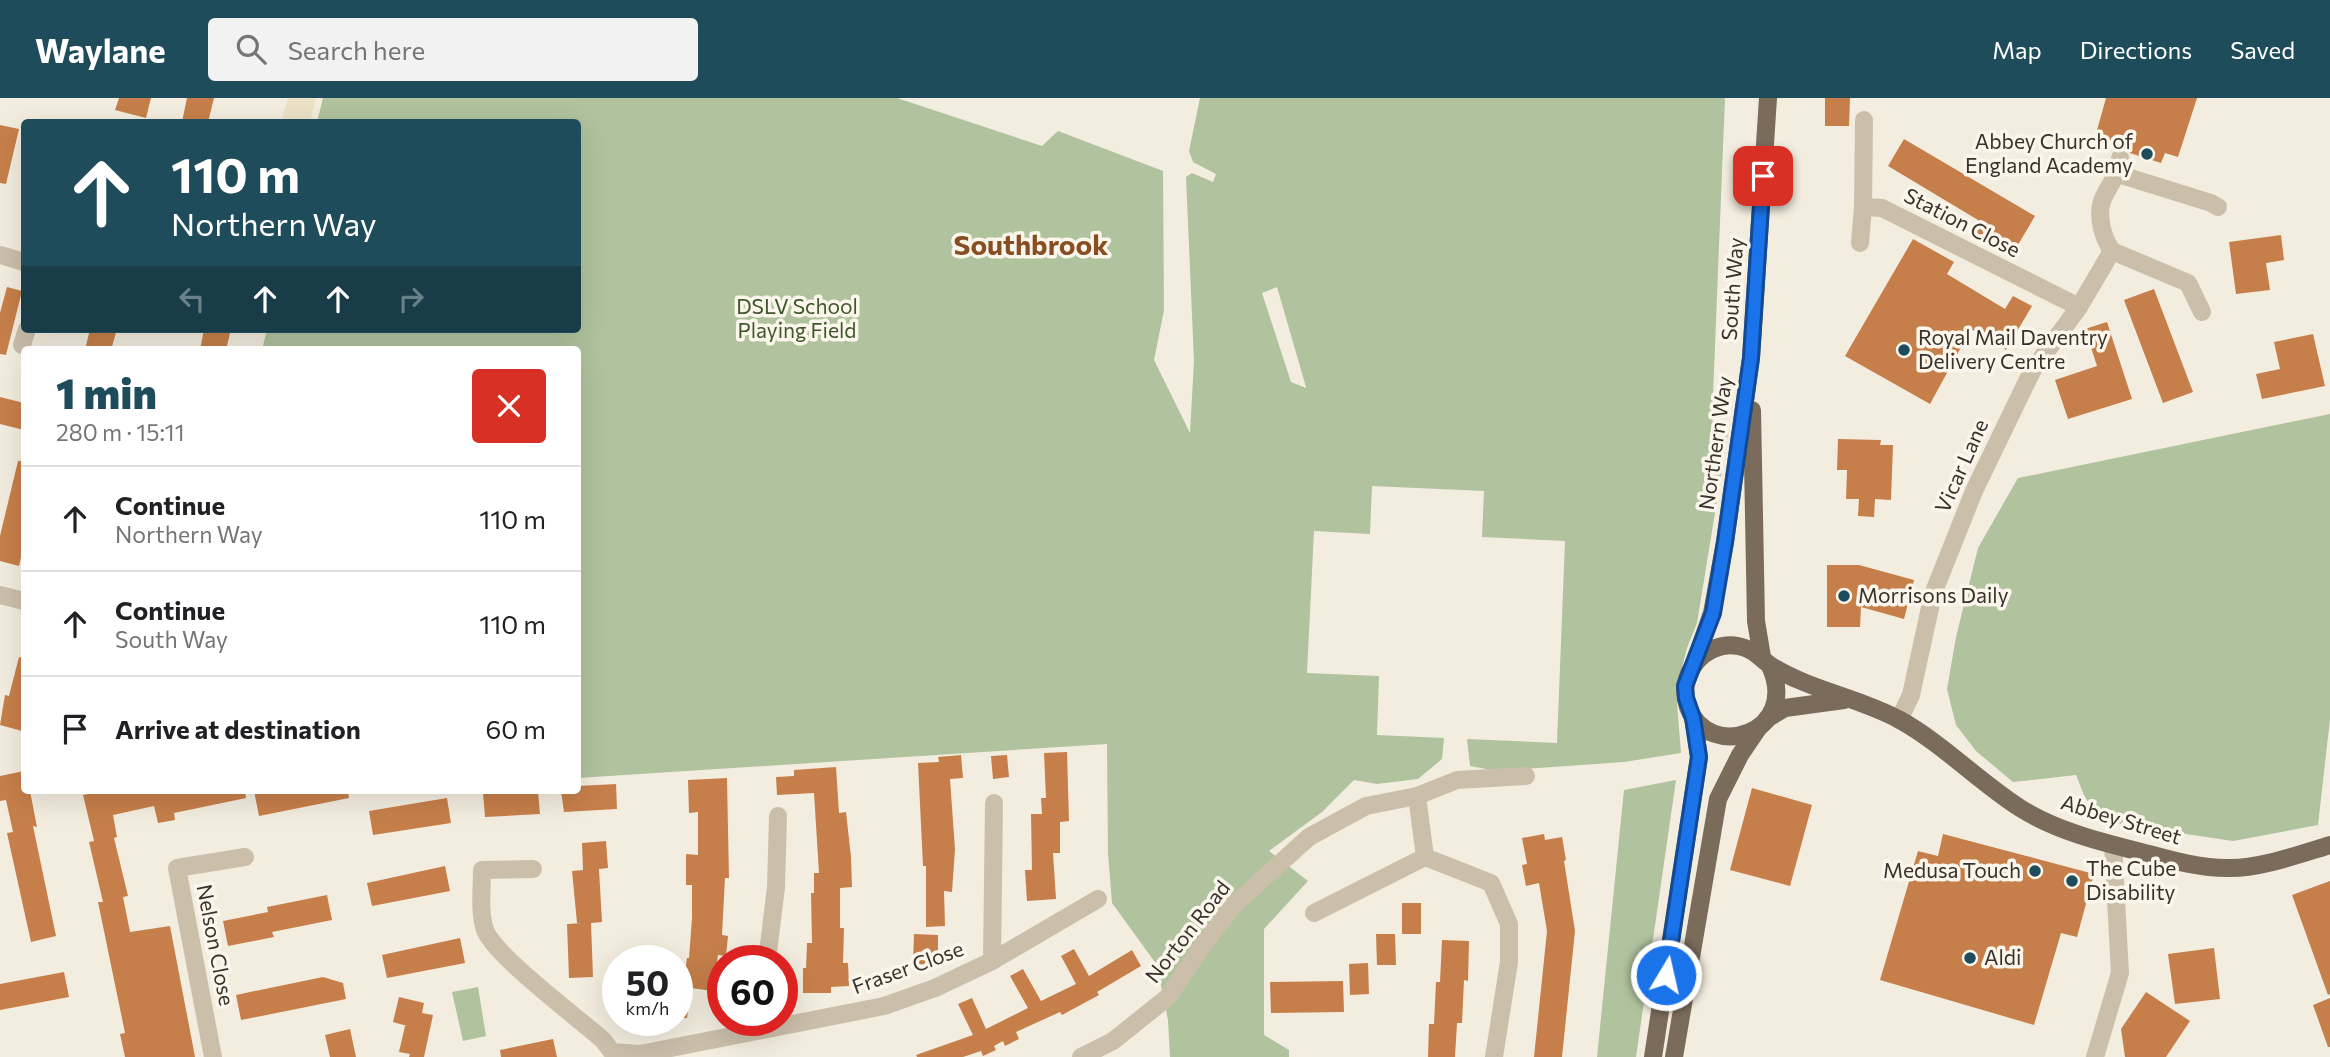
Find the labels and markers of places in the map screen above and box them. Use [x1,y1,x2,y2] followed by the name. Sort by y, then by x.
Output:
[1965,128,2134,177] place label: Abbey Church of England Academy
[1733,146,1793,206] pin
[2139,146,2155,162] marker: Abbey Church of England Academy
[1918,324,2108,373] place label: Royal Mail Daventry Delivery Centre
[1896,342,1912,358] marker: Royal Mail Daventry Delivery Centre
[1858,582,2009,607] place label: Morrisons Daily
[1836,588,1852,604] marker: Morrisons Daily
[2086,855,2176,904] place label: The Cube Disability
[1883,857,2021,882] place label: Medusa Touch
[2027,863,2043,879] marker: Medusa Touch
[2064,873,2080,889] marker: The Cube Disability
[1984,944,2021,969] place label: Aldi
[1962,950,1978,966] marker: Aldi

